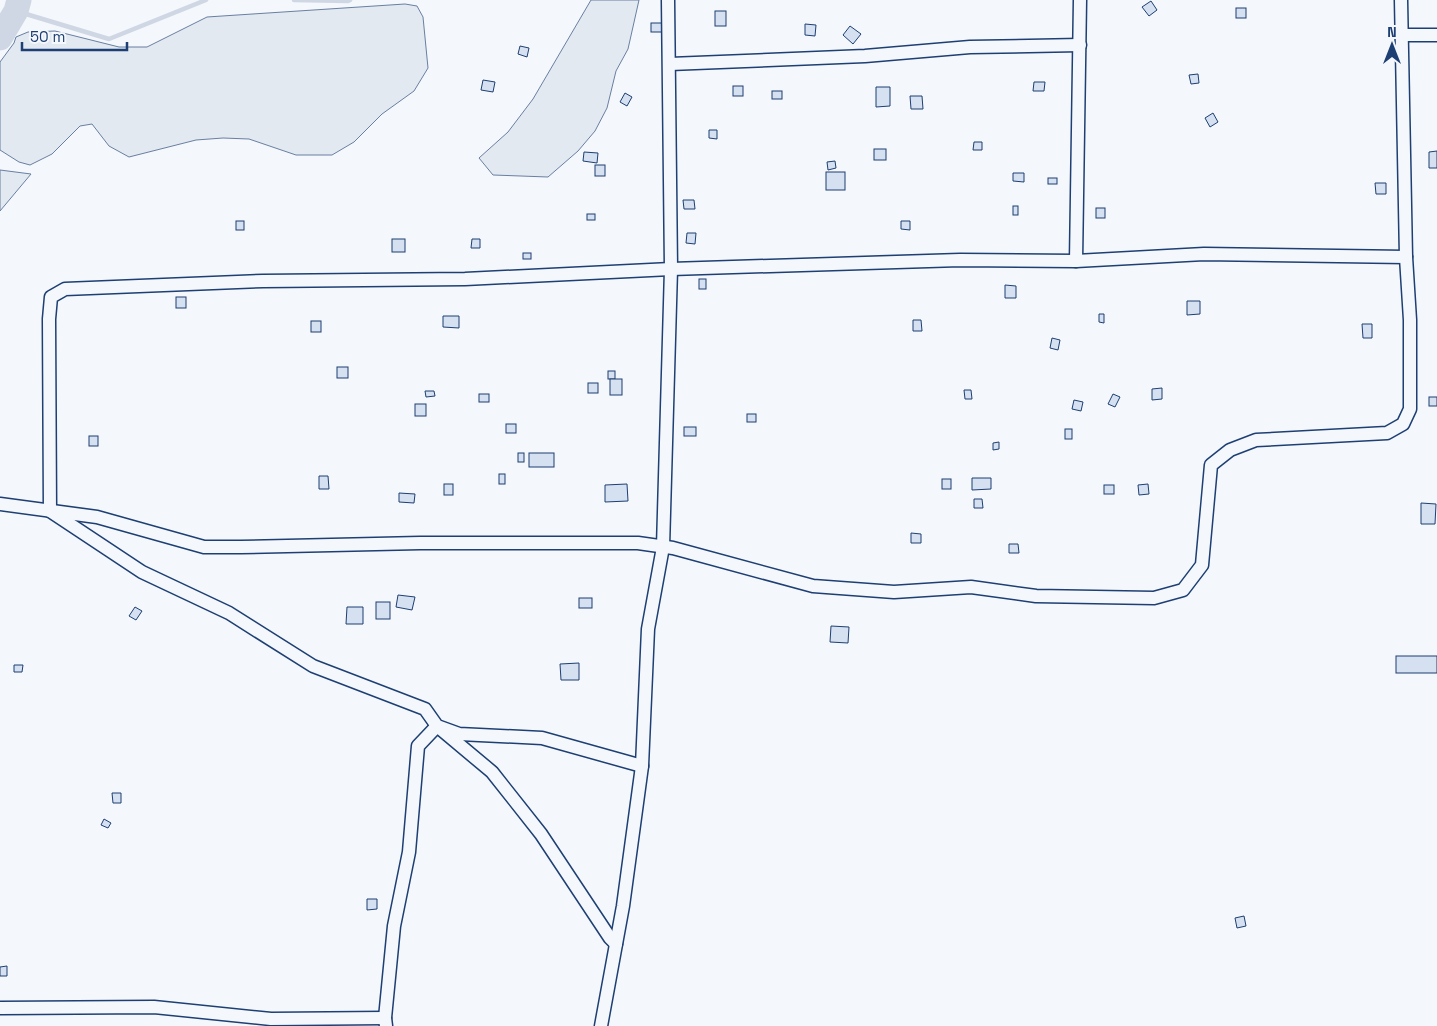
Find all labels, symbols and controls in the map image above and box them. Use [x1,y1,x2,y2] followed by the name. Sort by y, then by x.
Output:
[22,20,128,52] scale bar
[1367,20,1417,70] north arrow
[1387,23,1397,41] text: N
[30,27,65,46] text: 50 m

